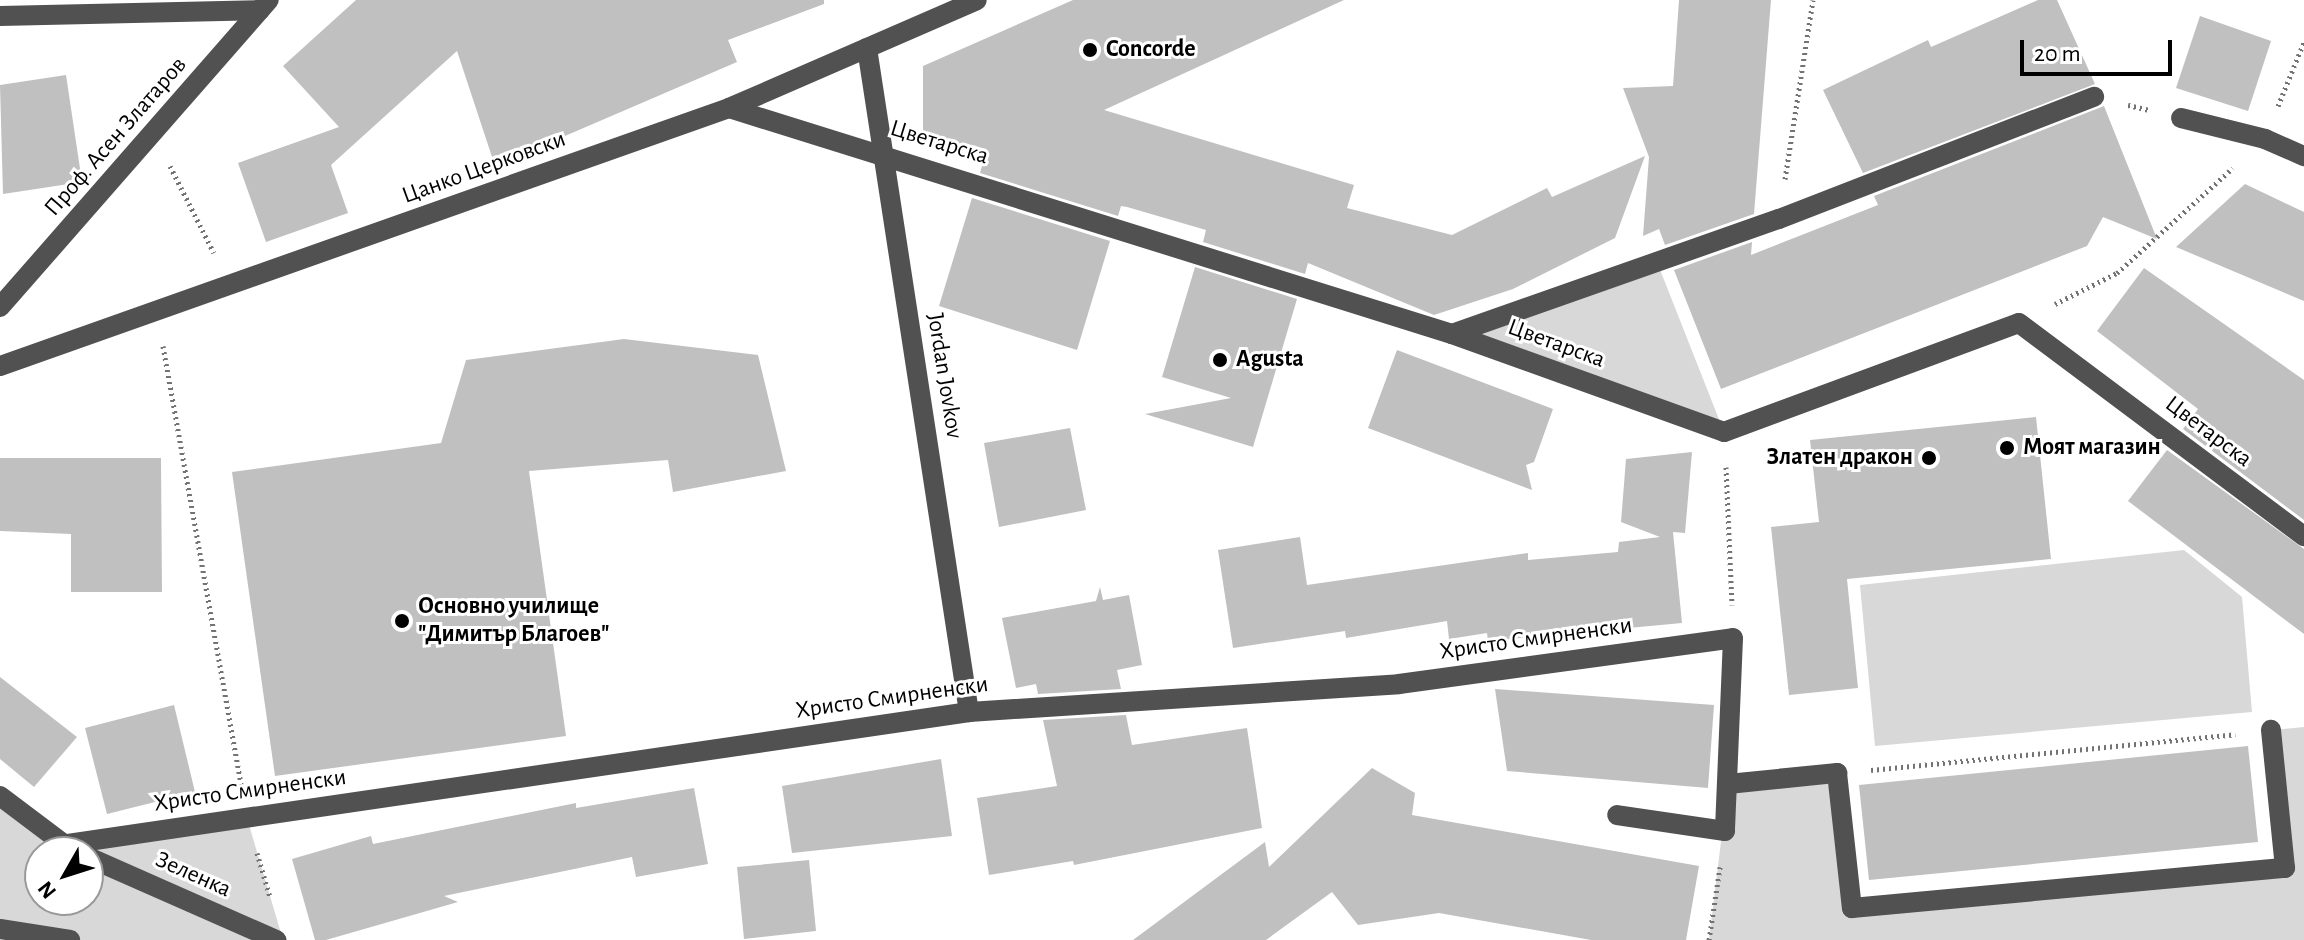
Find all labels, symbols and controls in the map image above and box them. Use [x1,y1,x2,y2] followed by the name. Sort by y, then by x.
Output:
[2024,24,2176,74] scale bar
[1106,36,1196,64] place label: Concorde
[1081,41,1099,59] marker: Concorde
[2034,42,2081,66] text: 20 m
[39,51,193,223] street label: Проф. Асен Златаров
[886,114,992,172] street label: Цветарска
[398,125,570,211] street label: Цанко Церковски
[920,311,968,441] street label: Jordan Jovkov
[1503,313,1609,375] street label: Цветарска
[1236,346,1304,374] place label: Agusta
[1211,351,1229,369] marker: Agusta
[2159,390,2257,474] street label: Цветарска
[2023,434,2161,462] place label: Моят магазин
[1998,439,2016,457] marker: Моят магазин
[1767,444,1913,472] place label: Златен дракон
[1920,449,1938,467] marker: Златен дракон
[418,593,610,649] place label: Основно училище "Димитър Благоев"
[1438,611,1634,667] street label: Христо Смирненски
[393,612,411,630] marker: Основно училище "Димитър Благоев"
[794,670,990,726] street label: Христо Смирненски
[152,763,348,819] street label: Христо Смирненски
[24,836,104,916] north arrow
[151,846,235,904] street label: Зеленка
[34,877,60,903] text: N

